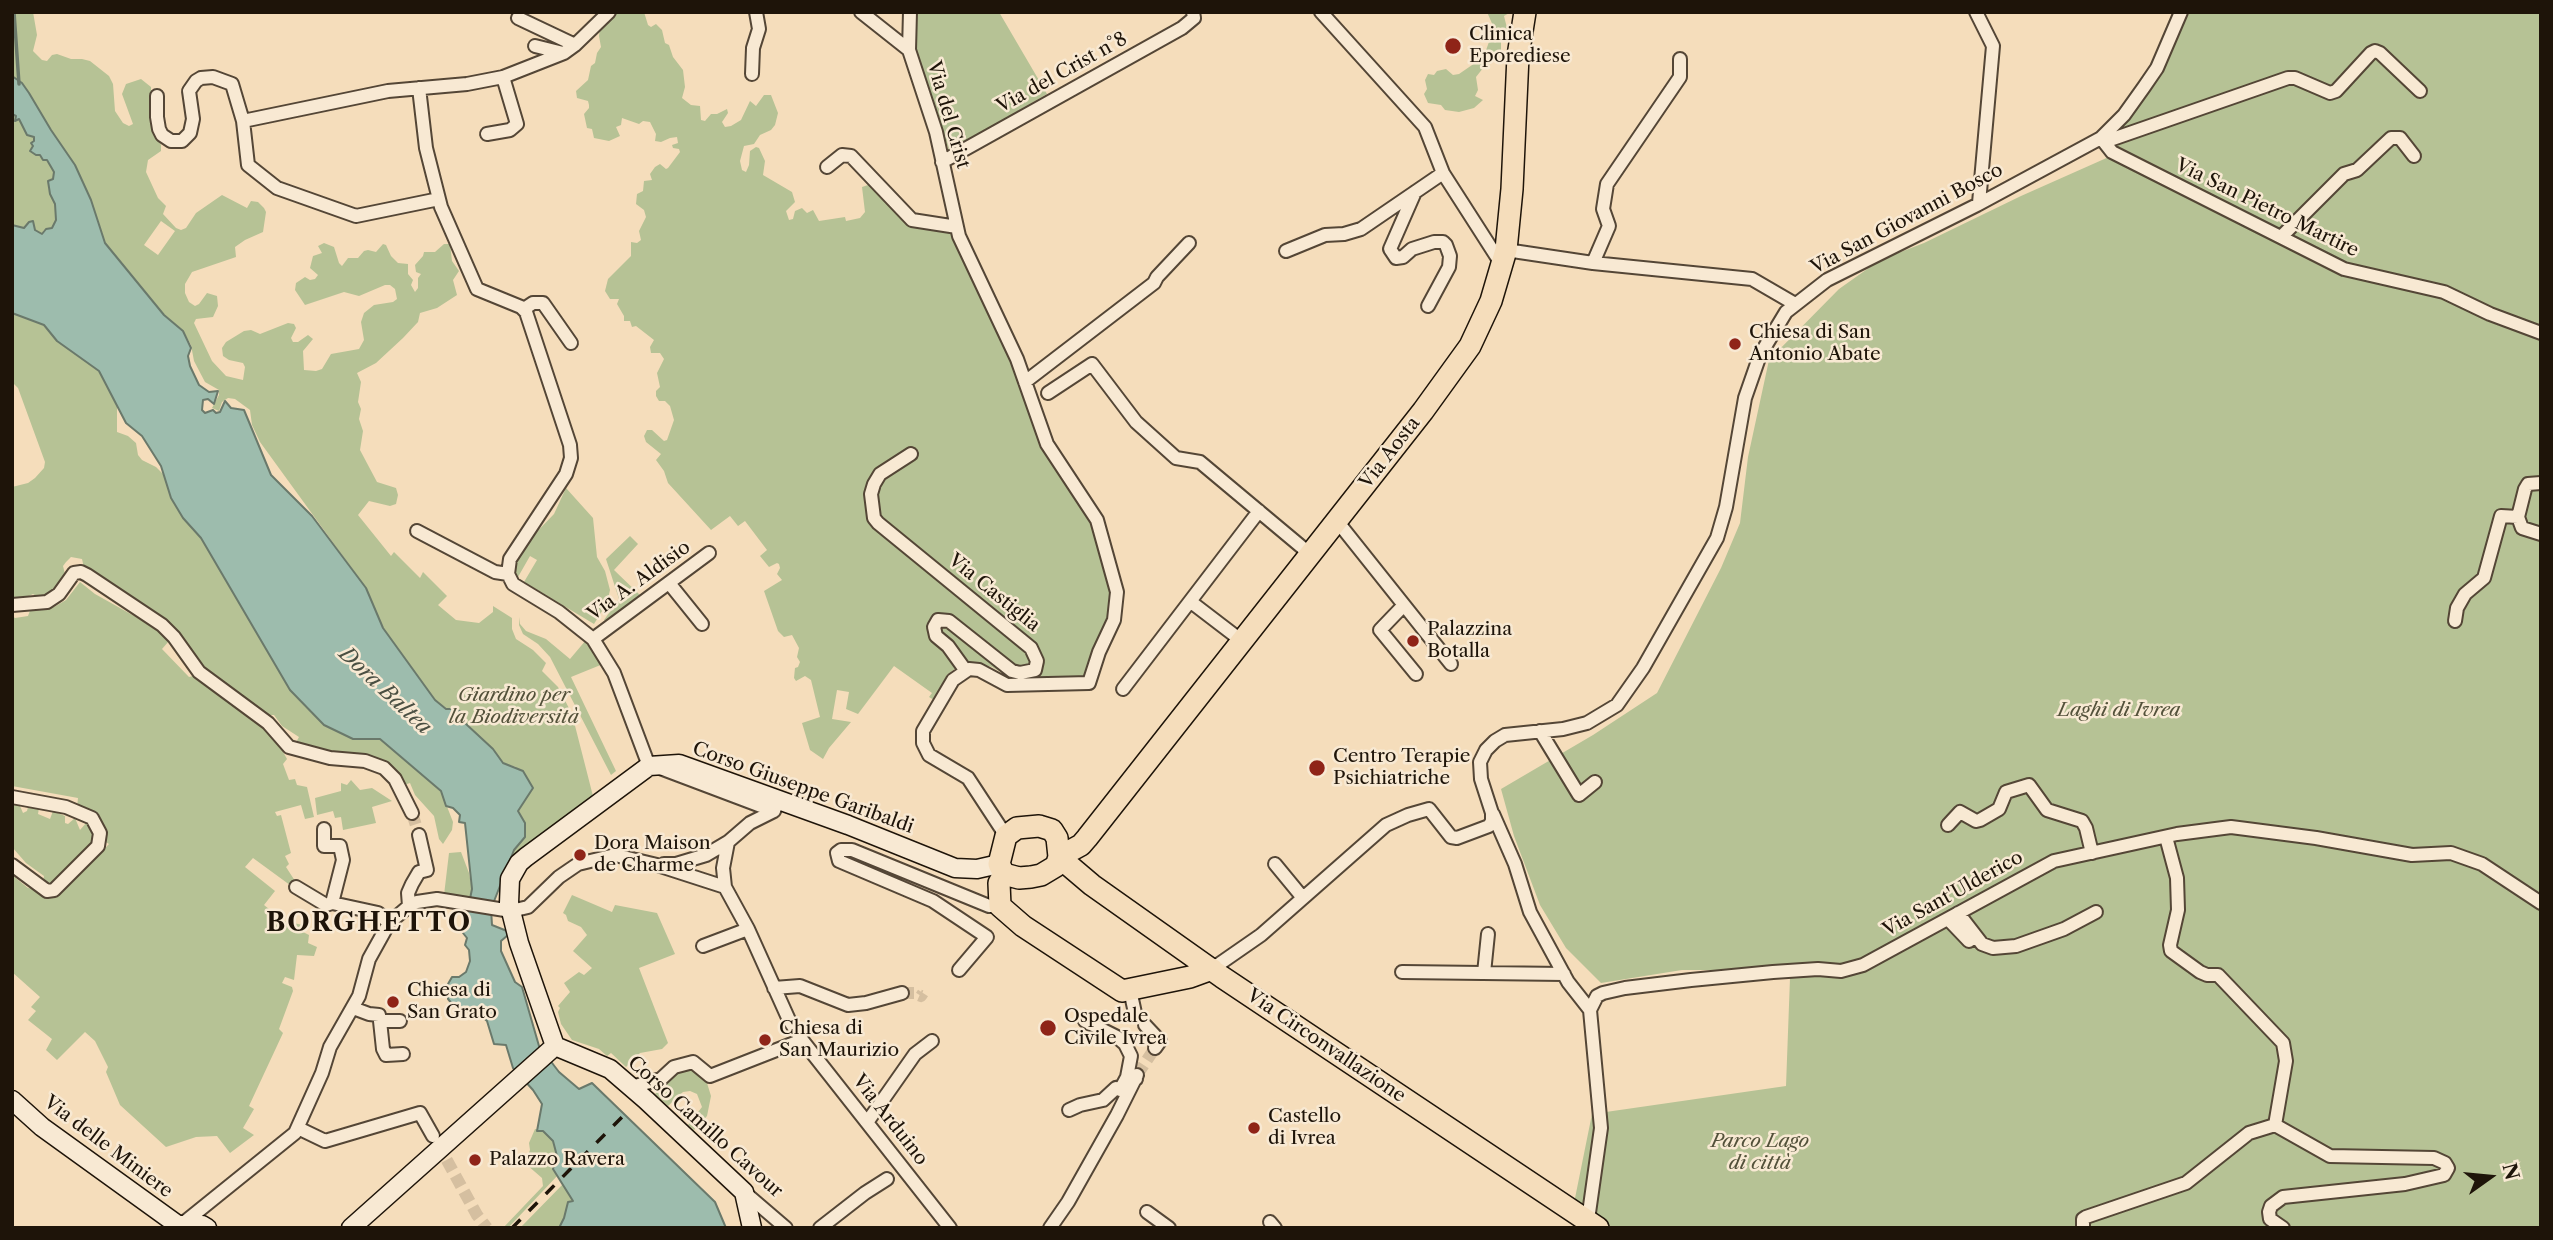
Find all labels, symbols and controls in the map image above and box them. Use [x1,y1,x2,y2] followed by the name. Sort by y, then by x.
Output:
[1469,24,1571,68] place label: Clinica Eporediese
[993,28,1131,118] street label: Via del Crist n°8
[1443,36,1463,56] marker: Clinica Eporediese
[922,59,974,171] street label: Via del Crist
[2172,154,2362,262] street label: Via San Pietro Martire
[1807,159,2007,279] street label: Via San Giovanni Bosco
[1749,322,1881,366] place label: Chiesa di San Antonio Abate
[1727,336,1743,352] marker: Chiesa di San Antonio Abate
[1355,413,1425,493] street label: Via Aosta
[583,536,695,626] street label: Via A. Aldisio
[944,549,1044,637] street label: Via Castiglia
[1427,619,1512,663] place label: Palazzina Botalla
[1405,633,1421,649] marker: Palazzina Botalla
[334,642,436,740] water label: Dora Baltea
[449,685,579,729] park label: Giardino per la Biodiversità
[2057,700,2181,722] park label: Laghi di Ivrea
[689,737,917,839] street label: Corso Giuseppe Garibaldi
[1333,746,1470,790] place label: Centro Terapie Psichiatriche
[1307,758,1327,778] marker: Centro Terapie Psichiatriche
[594,833,711,877] place label: Dora Maison de Charme
[1879,846,2027,942] street label: Via Sant'Ulderico
[572,847,588,863] marker: Dora Maison de Charme
[267,907,471,939] district label: BORGHETTO
[407,980,497,1024] place label: Chiesa di San Grato
[1242,984,1410,1108] street label: Via Circonvallazione
[385,994,401,1010] marker: Chiesa di San Grato
[1064,1006,1167,1050] place label: Ospedale Civile Ivrea
[779,1018,899,1062] place label: Chiesa di San Maurizio
[1038,1018,1058,1038] marker: Ospedale Civile Ivrea
[757,1032,773,1048] marker: Chiesa di San Maurizio
[623,1051,787,1203] street label: Corso Camillo Cavour
[847,1070,933,1170] street label: Via Arduino
[39,1091,177,1203] street label: Via delle Miniere
[1268,1106,1341,1150] place label: Castello di Ivrea
[1246,1120,1262,1136] marker: Castello di Ivrea
[1711,1131,1809,1175] park label: Parco Lago di città
[2455,1142,2525,1212] north arrow
[489,1149,625,1171] place label: Palazzo Ravera
[467,1152,483,1168] marker: Palazzo Ravera
[2498,1160,2524,1182] text: N

